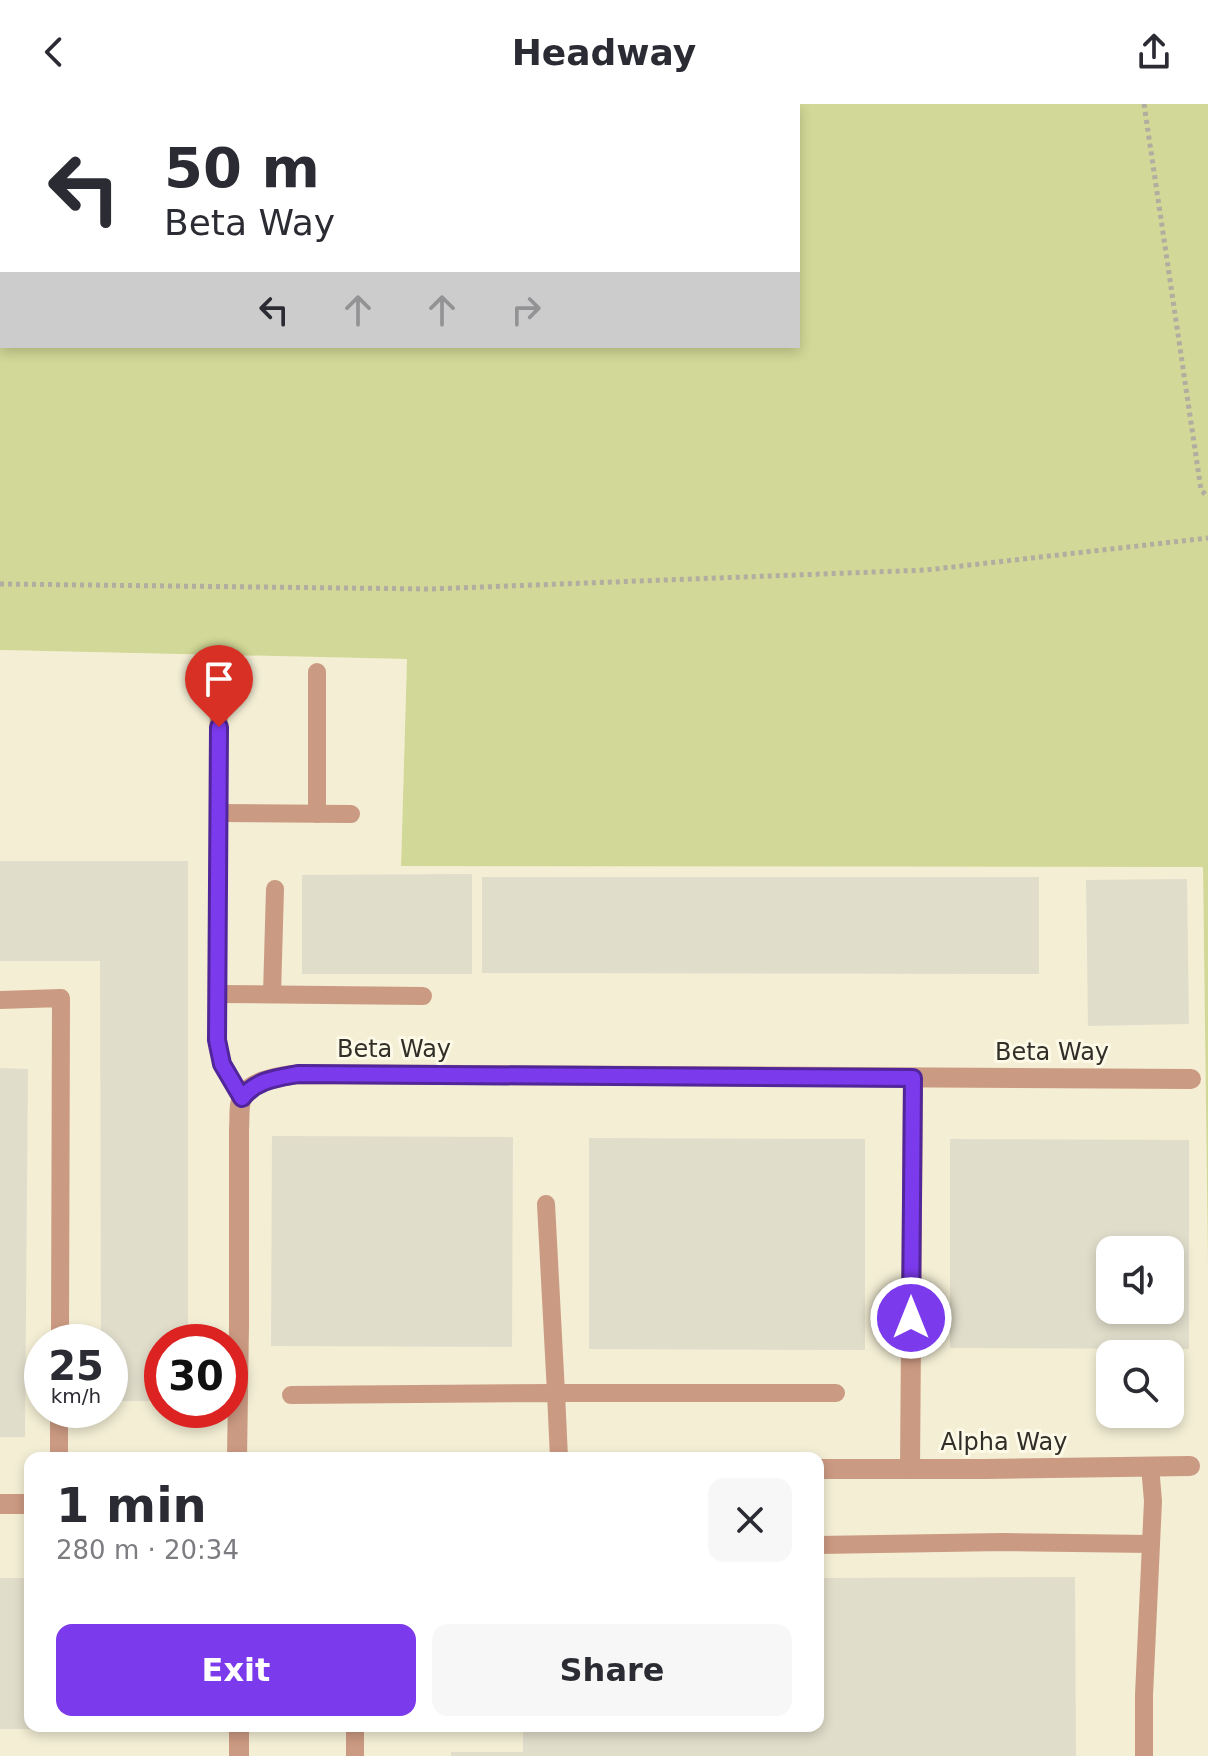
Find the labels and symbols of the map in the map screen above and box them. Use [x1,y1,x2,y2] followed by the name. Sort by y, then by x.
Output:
[185,645,253,727] pin
[337,1035,451,1063] street label: Beta Way
[995,1038,1109,1066] street label: Beta Way
[869,1276,953,1360] position arrow
[144,1324,248,1428] speed limit sign: 30
[941,1428,1067,1456] street label: Alpha Way

